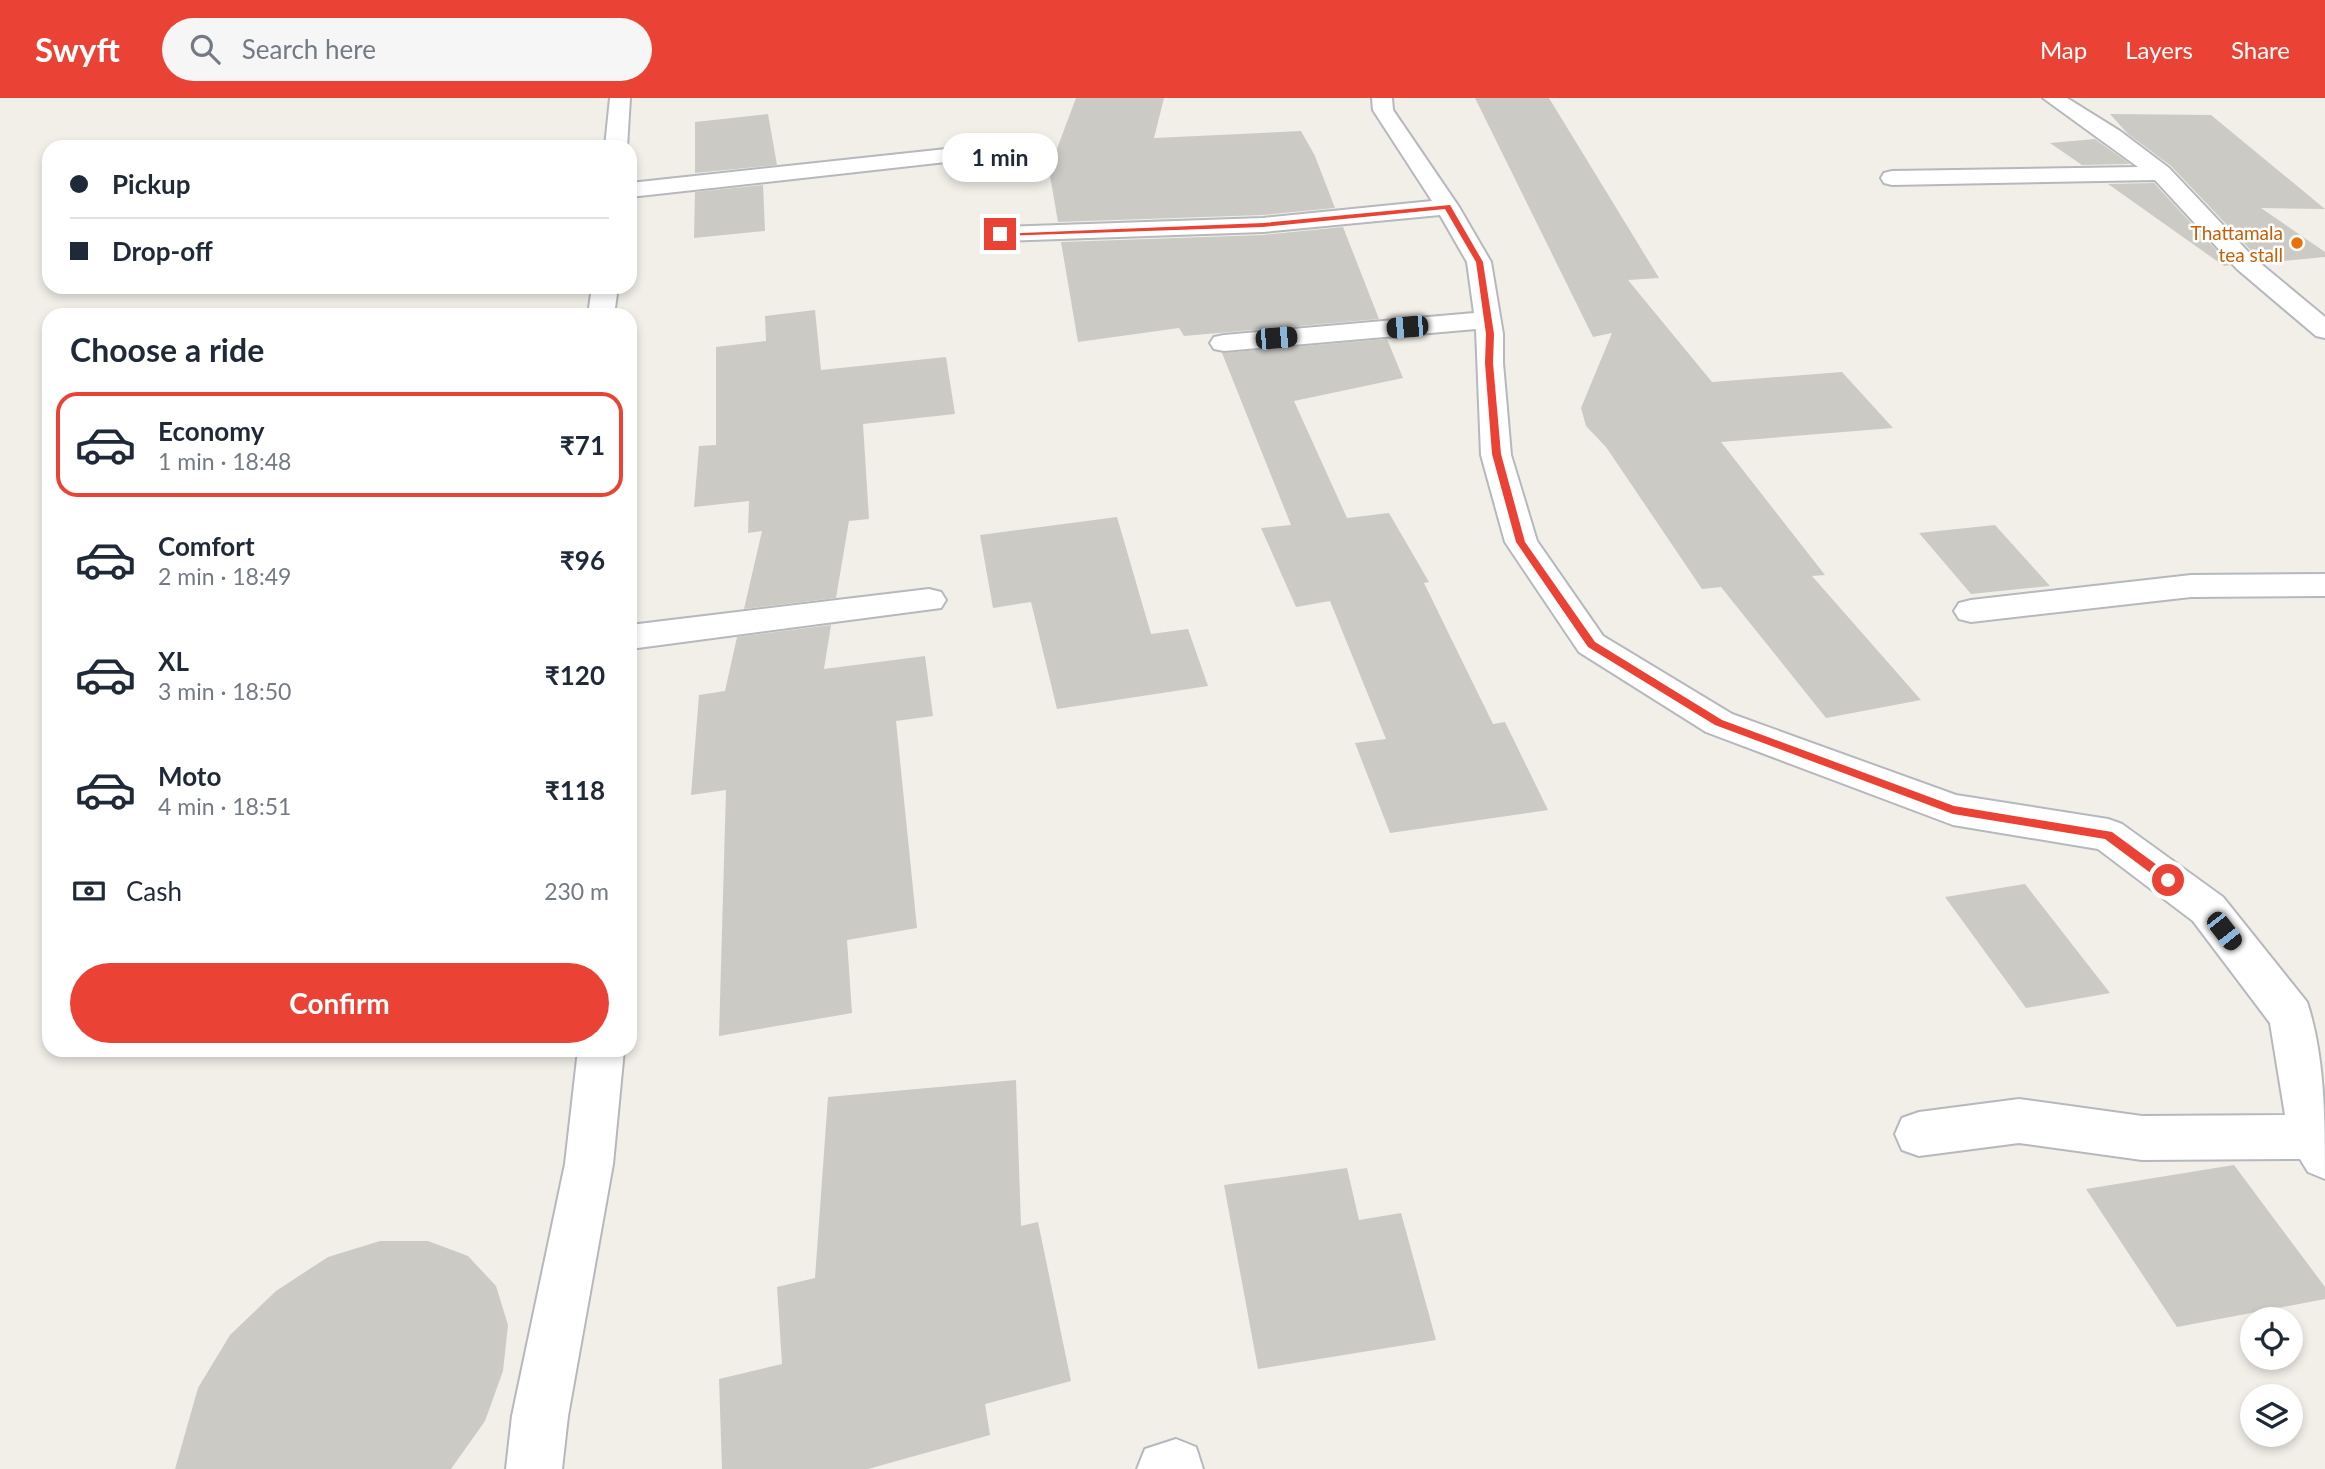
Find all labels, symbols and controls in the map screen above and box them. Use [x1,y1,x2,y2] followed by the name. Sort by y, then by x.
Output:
[162,18,652,81] search box
[35,29,120,69] text: Swyft
[186,30,224,68] icon: search
[242,33,376,65] text: Search here
[2040,35,2087,64] text: Map
[2125,35,2193,64] text: Layers
[2231,35,2290,64] text: Share
[942,132,1058,181] callout: 1 min
[971,143,1029,171] text: 1 min
[112,168,191,200] text: Pickup
[984,218,1016,250] route end
[2191,221,2283,266] place label: Thattamala tea stall
[112,235,213,267] text: Drop-off
[2289,235,2305,251] marker: Thattamala tea stall
[1386,315,1429,339] car
[1255,326,1298,350] car
[70,330,264,369] text: Choose a ride
[74,413,137,476] icon: car
[158,415,264,447] text: Economy
[560,429,605,461] text: ₹71
[158,447,291,475] text: 1 min · 18:48
[74,528,137,591] icon: car
[158,530,255,562] text: Comfort
[560,544,605,576] text: ₹96
[158,562,291,590] text: 2 min · 18:49
[74,643,137,706] icon: car
[158,645,189,677] text: XL
[545,659,605,691] text: ₹120
[158,677,291,705] text: 3 min · 18:50
[74,758,137,821] icon: car
[158,760,221,792] text: Moto
[545,774,605,806] text: ₹118
[158,792,291,820] text: 4 min · 18:51
[2152,864,2184,896] route start
[70,872,108,910] icon: cash
[126,875,182,907] text: Cash
[544,877,609,905] text: 230 m
[2203,908,2246,954] car
[70,963,609,1043] button: Confirm
[2240,1307,2303,1447] map controls
[2240,1307,2303,1370] button: locate
[2240,1384,2303,1447] button: layers

